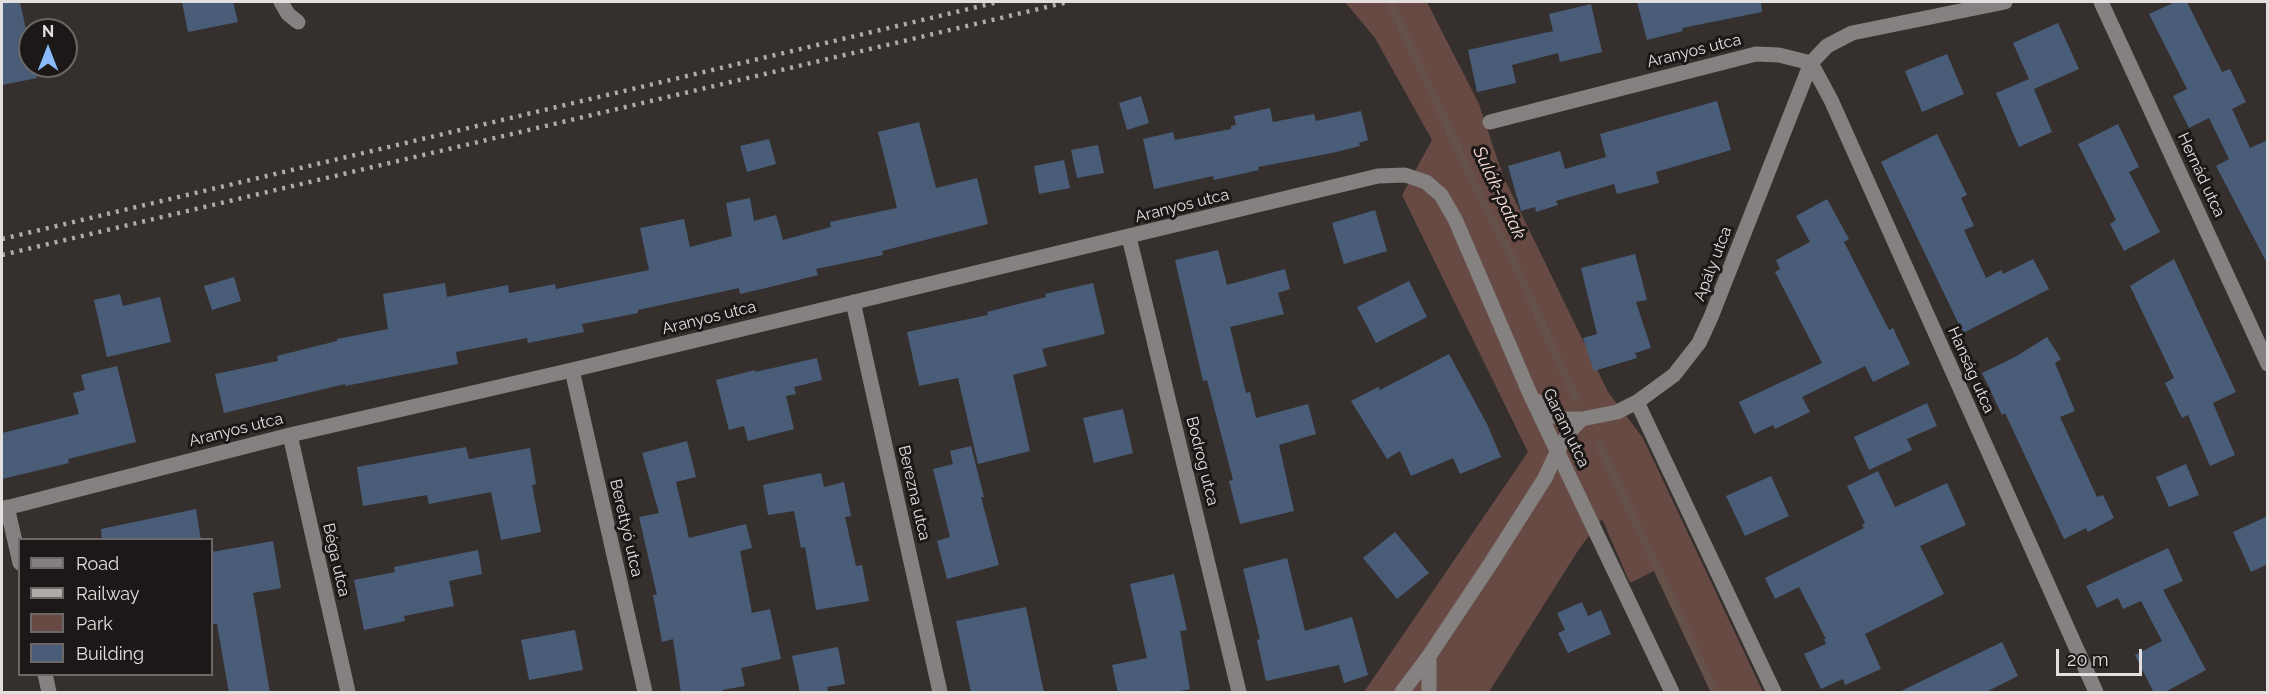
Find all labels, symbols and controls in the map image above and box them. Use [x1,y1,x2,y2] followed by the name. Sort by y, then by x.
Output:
[18,18,78,78] north arrow
[42,22,54,41] text: N
[1645,30,1743,72] street label: Aranyos utca
[2173,130,2229,220] street label: Hernád utca
[1468,143,1530,243] water label: Sulák-patak
[1133,185,1231,227] street label: Aranyos utca
[1690,224,1736,304] street label: Apály utca
[660,297,758,339] street label: Aranyos utca
[1943,324,1999,416] street label: Hanság utca
[1539,385,1593,471] street label: Garam utca
[187,409,285,451] street label: Aranyos utca
[1182,414,1222,508] street label: Bodrog utca
[894,444,934,542] street label: Berezna utca
[605,477,647,579] street label: Berettyó utca
[318,521,354,599] street label: Béga utca
[18,538,213,676] legend
[76,553,119,574] text: Road
[76,583,140,604] text: Railway
[76,613,113,634] text: Park
[2059,637,2144,675] scale bar
[76,643,144,664] text: Building
[2067,649,2109,670] text: 20 m

